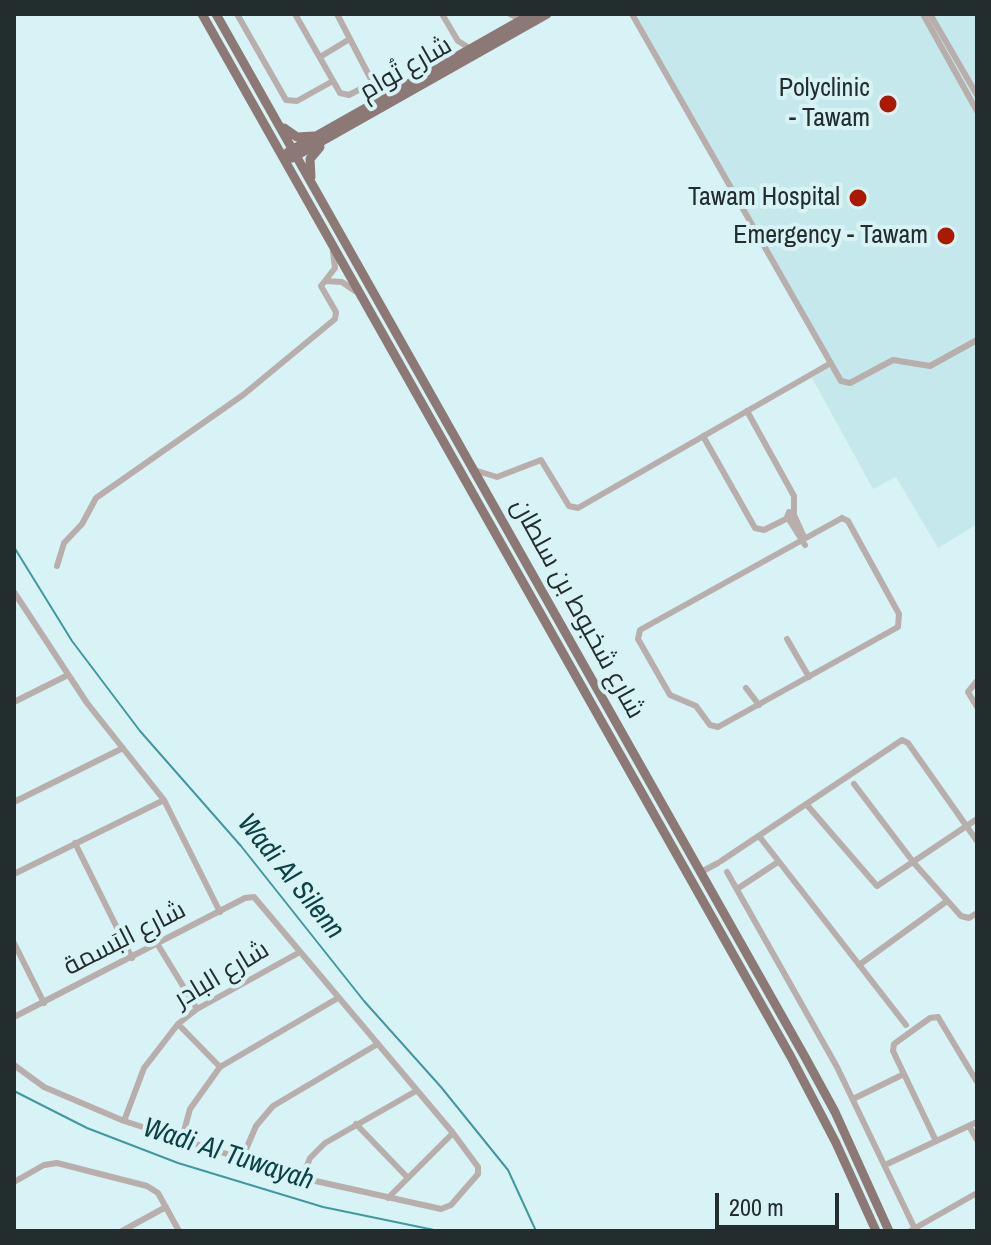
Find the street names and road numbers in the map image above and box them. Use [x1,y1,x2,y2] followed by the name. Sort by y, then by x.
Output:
[354,30,458,108] street label: شارع تُوام
[504,493,650,725] street label: شارع شخبوط بن سلطان
[59,895,191,983] street label: شارع البَسمة
[169,935,275,1015] street label: شارع البادر

